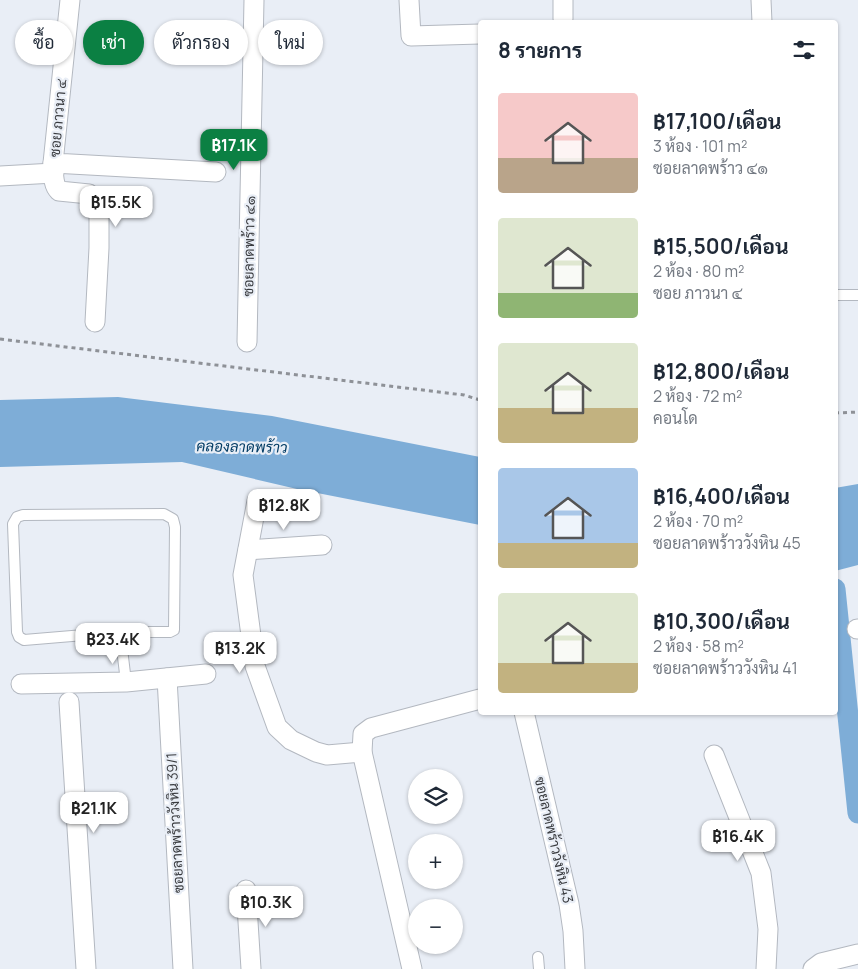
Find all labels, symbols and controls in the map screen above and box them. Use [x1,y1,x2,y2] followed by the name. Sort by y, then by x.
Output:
[15,20,73,65] chip: ซื้อ
[83,20,144,65] chip: เช่า
[154,20,248,65] chip: ตัวกรอง
[258,20,323,65] chip: ใหม่
[498,36,582,64] text: 8 รายการ
[790,36,818,64] icon: filters
[45,78,70,158] street label: ซอย ภาวนา ๔
[653,107,782,135] text: ฿17,100/เดือน
[538,113,598,173] icon: home
[193,128,275,171] pin: ฿17.1K
[211,134,257,156] text: ฿17.1K
[653,135,747,157] text: 3 ห้อง · 101 m²
[653,157,768,179] text: ซอยลาดพร้าว ๔๑
[75,186,157,228] pin: ฿15.5K
[91,191,141,213] text: ฿15.5K
[238,196,259,296] street label: ซอยลาดพร้าว ๔๑
[653,232,789,260] text: ฿15,500/เดือน
[538,238,598,298] icon: home
[653,260,744,282] text: 2 ห้อง · 80 m²
[653,282,742,304] text: ซอย ภาวนา ๔
[653,357,789,385] text: ฿12,800/เดือน
[538,363,598,423] icon: home
[653,385,743,407] text: 2 ห้อง · 72 m²
[653,407,698,429] text: คอนโด
[196,435,288,458] water label: คลองลาดพร้าว
[653,482,790,510] text: ฿16,400/เดือน
[243,488,325,531] pin: ฿12.8K
[538,488,598,548] icon: home
[258,494,310,516] text: ฿12.8K
[653,510,743,532] text: 2 ห้อง · 70 m²
[653,532,801,554] text: ซอยลาดพร้าววังหิน 45
[653,607,790,635] text: ฿10,300/เดือน
[538,613,598,673] icon: home
[72,622,154,665] pin: ฿23.4K
[86,628,140,650] text: ฿23.4K
[199,632,281,674] pin: ฿13.2K
[653,635,744,657] text: 2 ห้อง · 58 m²
[215,637,265,659] text: ฿13.2K
[653,657,798,679] text: ซอยลาดพร้าววังหิน 41
[161,752,188,894] street label: ซอยลาดพร้าววังหิน 39/1
[408,769,463,954] map controls
[408,769,463,824] button: layers
[531,775,578,905] street label: ซอยลาดพร้าววังหิน 43
[53,792,135,834] pin: ฿21.1K
[71,797,117,819] text: ฿21.1K
[697,820,779,862] pin: ฿16.4K
[712,825,764,847] text: ฿16.4K
[408,834,463,889] button: +
[225,886,307,928] pin: ฿10.3K
[240,891,292,913] text: ฿10.3K
[408,899,463,954] button: −

